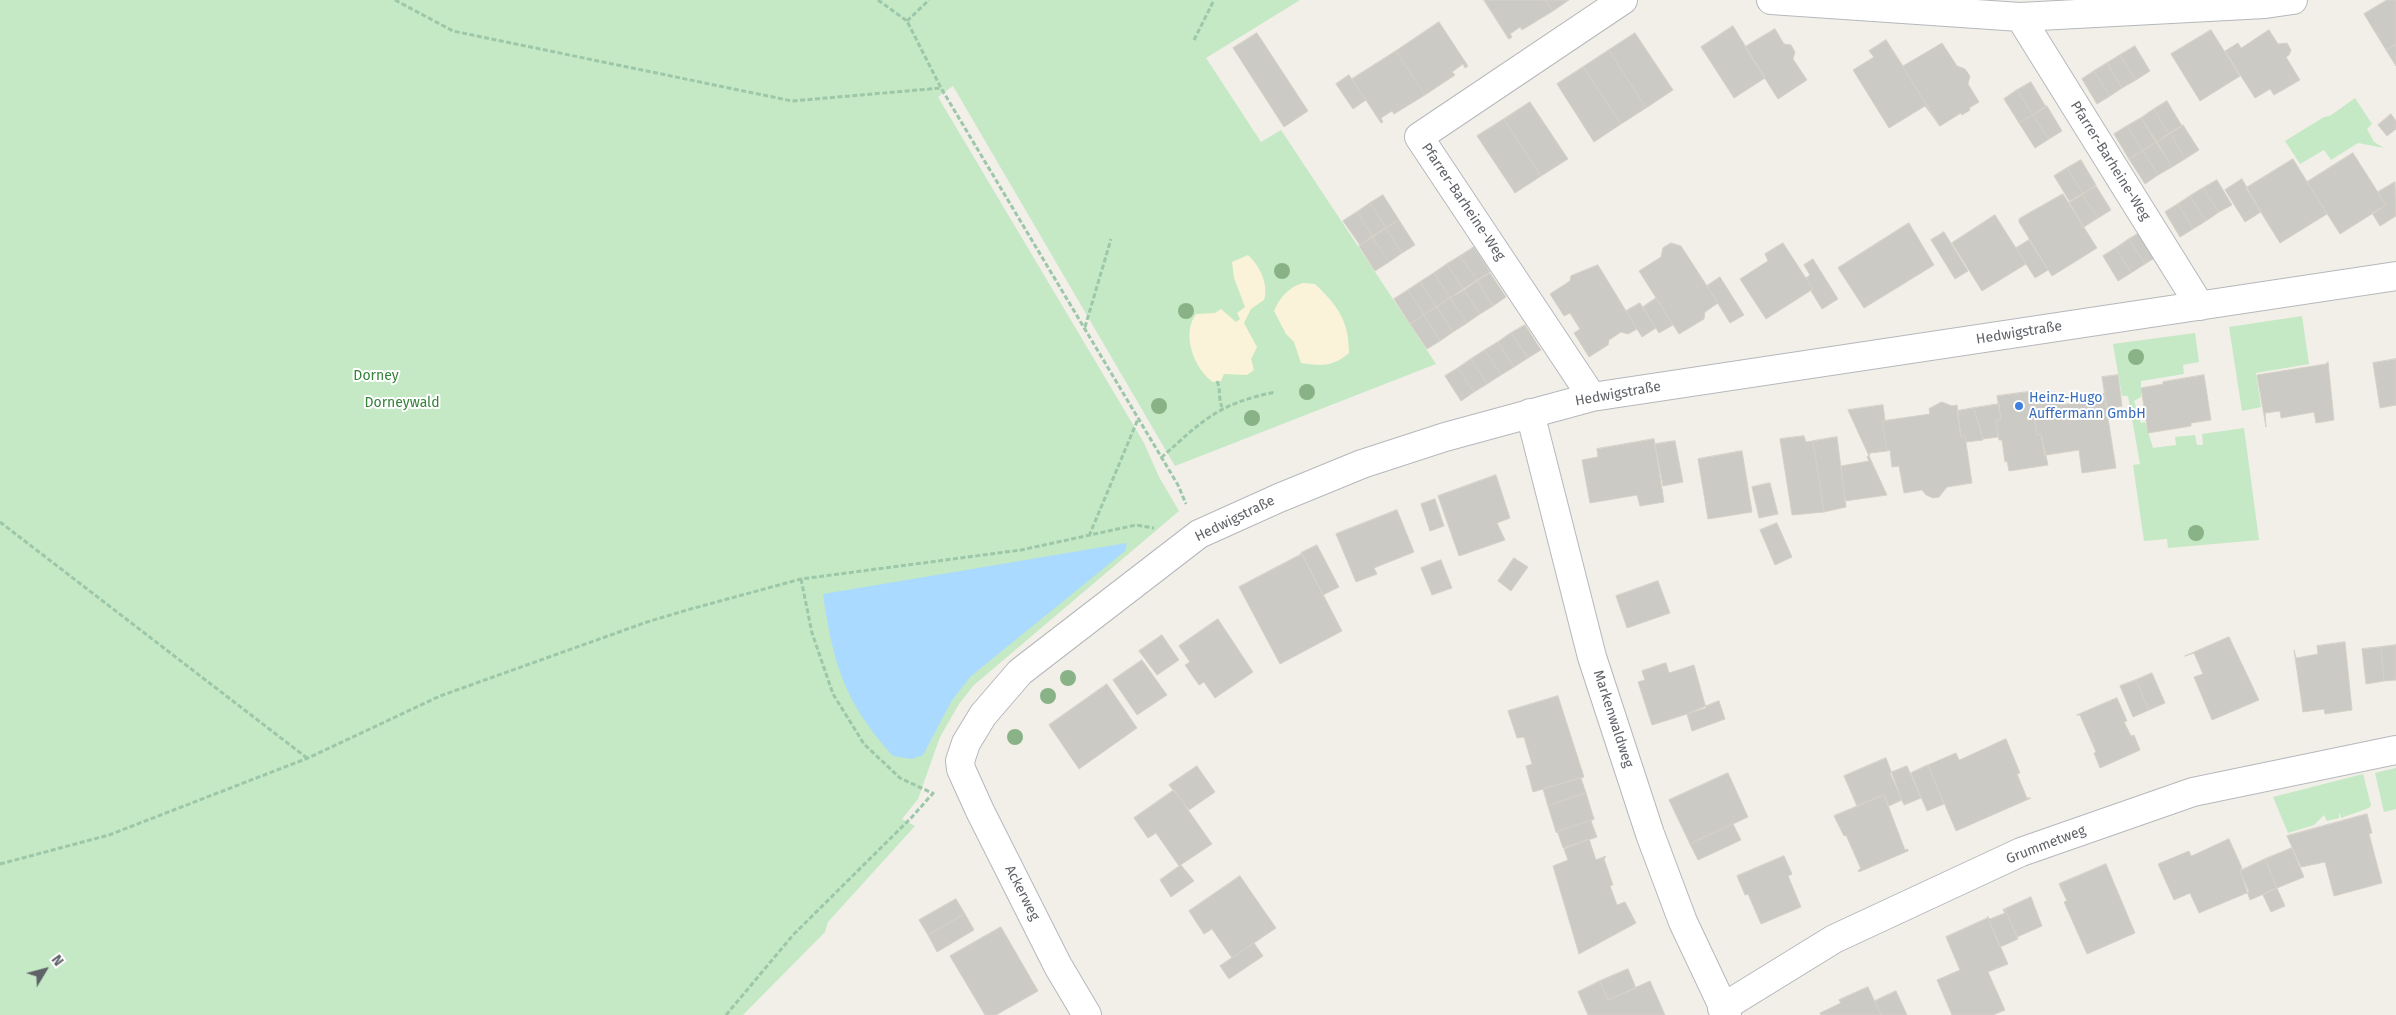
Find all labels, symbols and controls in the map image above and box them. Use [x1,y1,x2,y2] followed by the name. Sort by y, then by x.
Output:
[2066,98,2154,224] street label: Pfarrer-Barheine-Weg
[1418,140,1508,264] street label: Pfarrer-Barheine-Weg
[1975,318,2063,348] street label: Hedwigstraße
[353,368,399,384] park label: Dorney
[1574,378,1662,410] street label: Hedwigstraße
[2029,390,2146,422] place label: Heinz-Hugo Auffermann GmbH
[364,395,440,411] park label: Dorneywald
[2013,400,2025,412] marker: Heinz-Hugo Auffermann GmbH
[1192,492,1278,546] street label: Hedwigstraße
[1589,668,1637,770] street label: Markenwaldweg
[2004,822,2088,868] street label: Grummetweg
[1001,863,1043,923] street label: Ackerweg
[20,945,70,995] north arrow
[48,952,67,969] text: N

